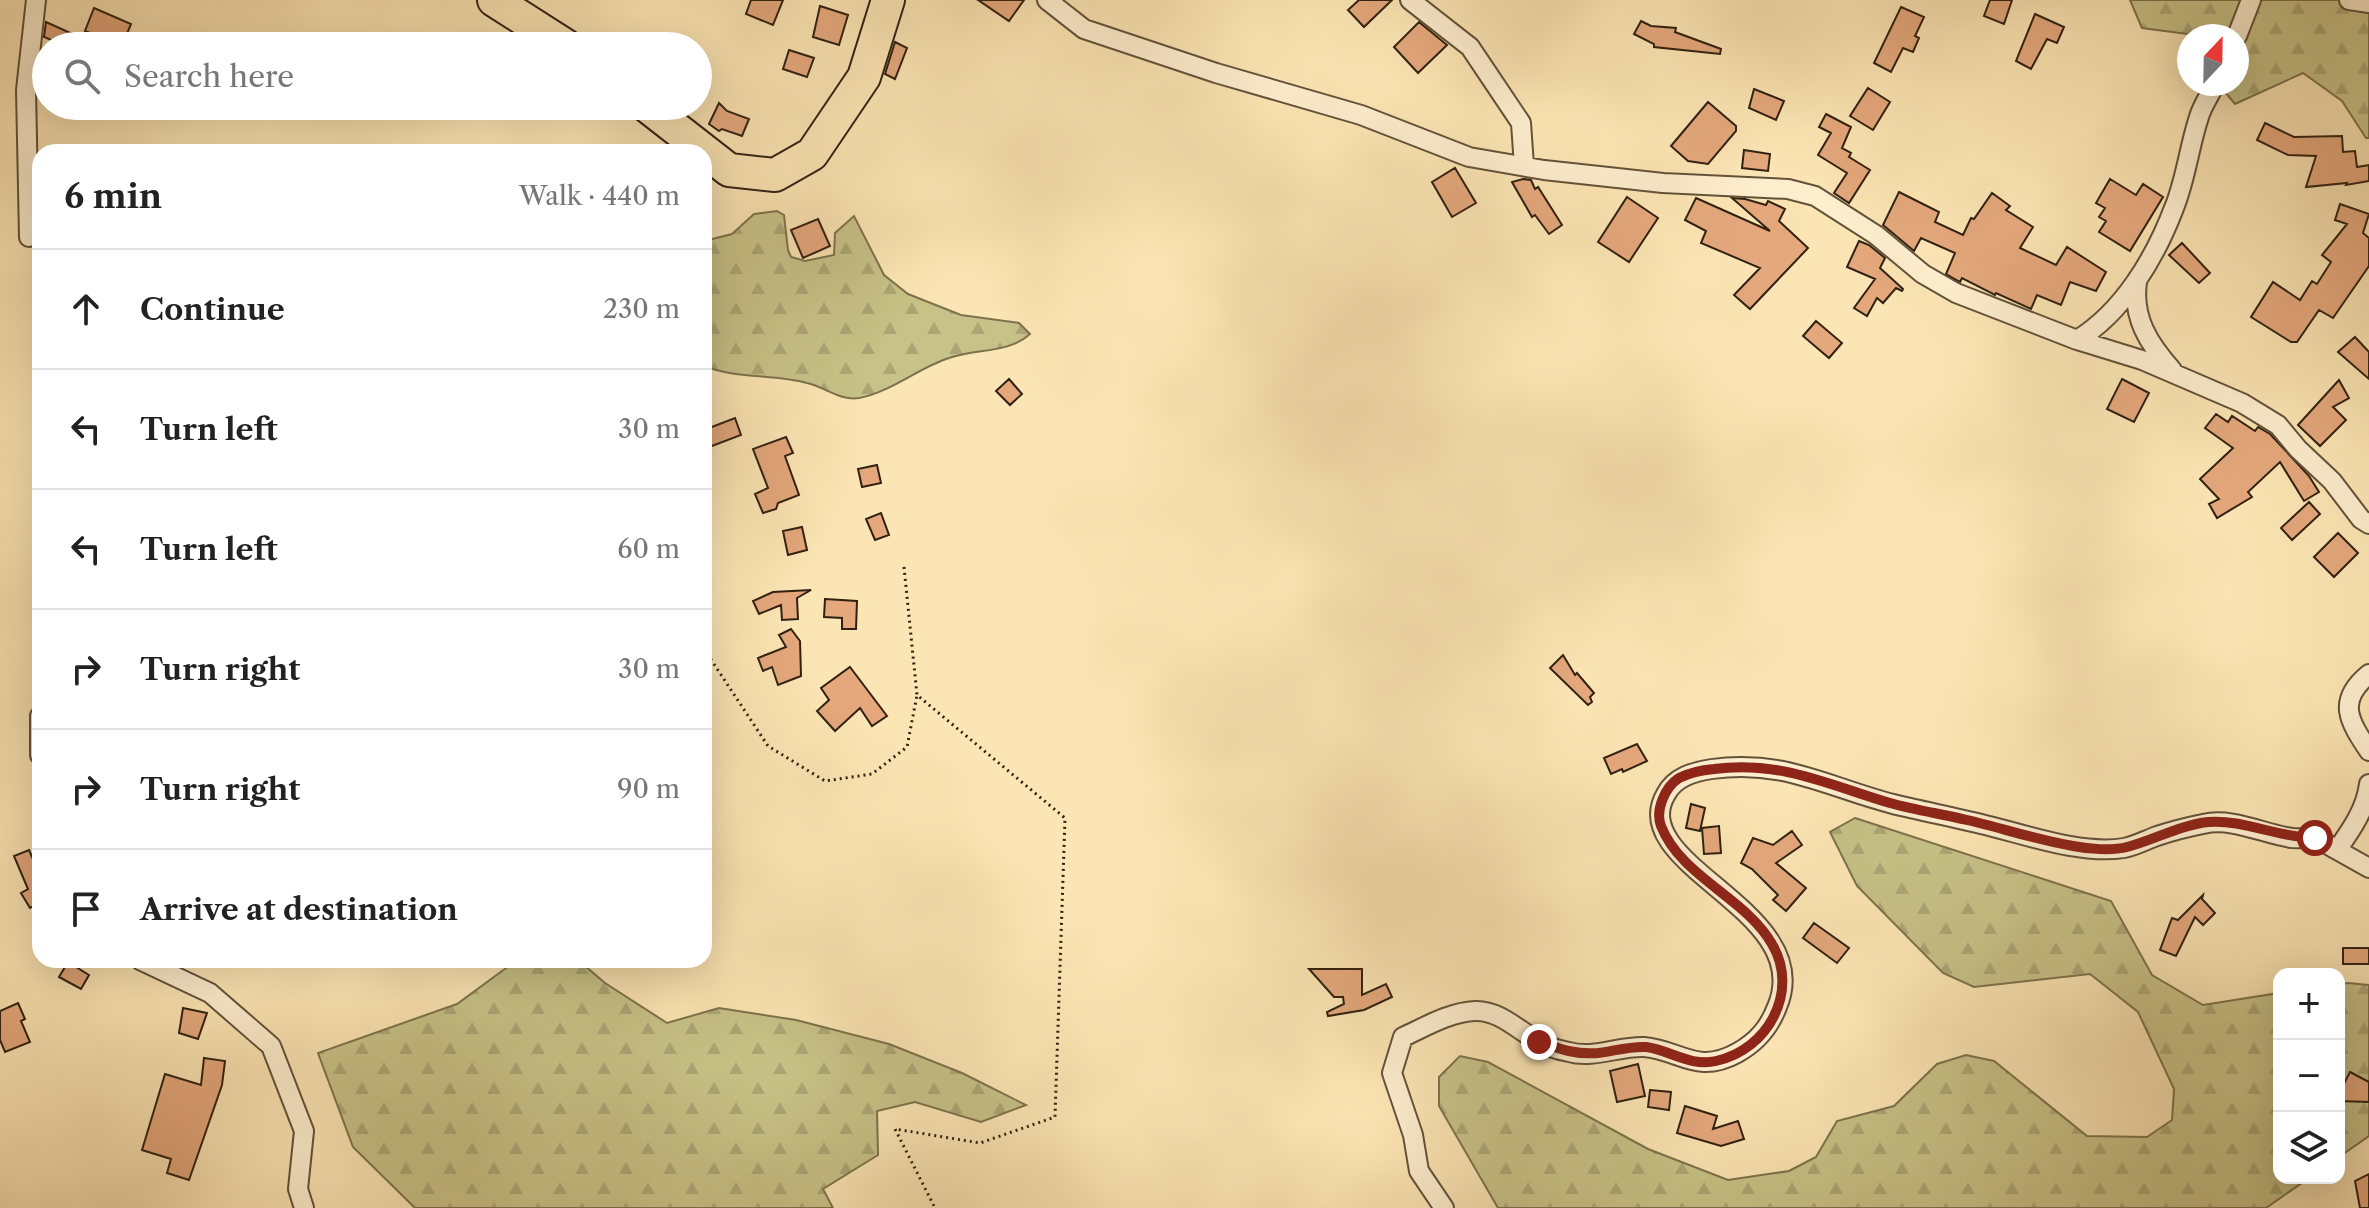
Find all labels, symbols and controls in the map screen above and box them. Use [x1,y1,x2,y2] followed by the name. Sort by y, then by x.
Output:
[2177,24,2249,96] north arrow
[32,32,712,120] search box
[60,54,104,98] icon: search
[124,58,294,95] text: Search here
[64,175,162,217] text: 6 min
[519,180,680,212] text: Walk · 440 m
[64,287,108,331] icon: ahead
[140,291,285,328] text: Continue
[603,293,680,325] text: 230 m
[64,407,108,451] icon: left
[140,411,277,448] text: Turn left
[618,413,680,445] text: 30 m
[64,527,108,571] icon: left
[140,531,277,568] text: Turn left
[617,533,680,565] text: 60 m
[64,647,108,691] icon: right
[140,651,300,688] text: Turn right
[618,653,680,685] text: 30 m
[64,767,108,811] icon: right
[140,771,300,808] text: Turn right
[617,773,680,805] text: 90 m
[2297,820,2333,856] route start
[64,887,108,931] icon: arrive
[140,891,458,928] text: Arrive at destination
[2273,968,2345,1184] map controls
[2273,968,2345,1040] button: +
[1521,1024,1557,1060] route end
[2273,1040,2345,1112] button: −
[2273,1112,2345,1184] button: layers

